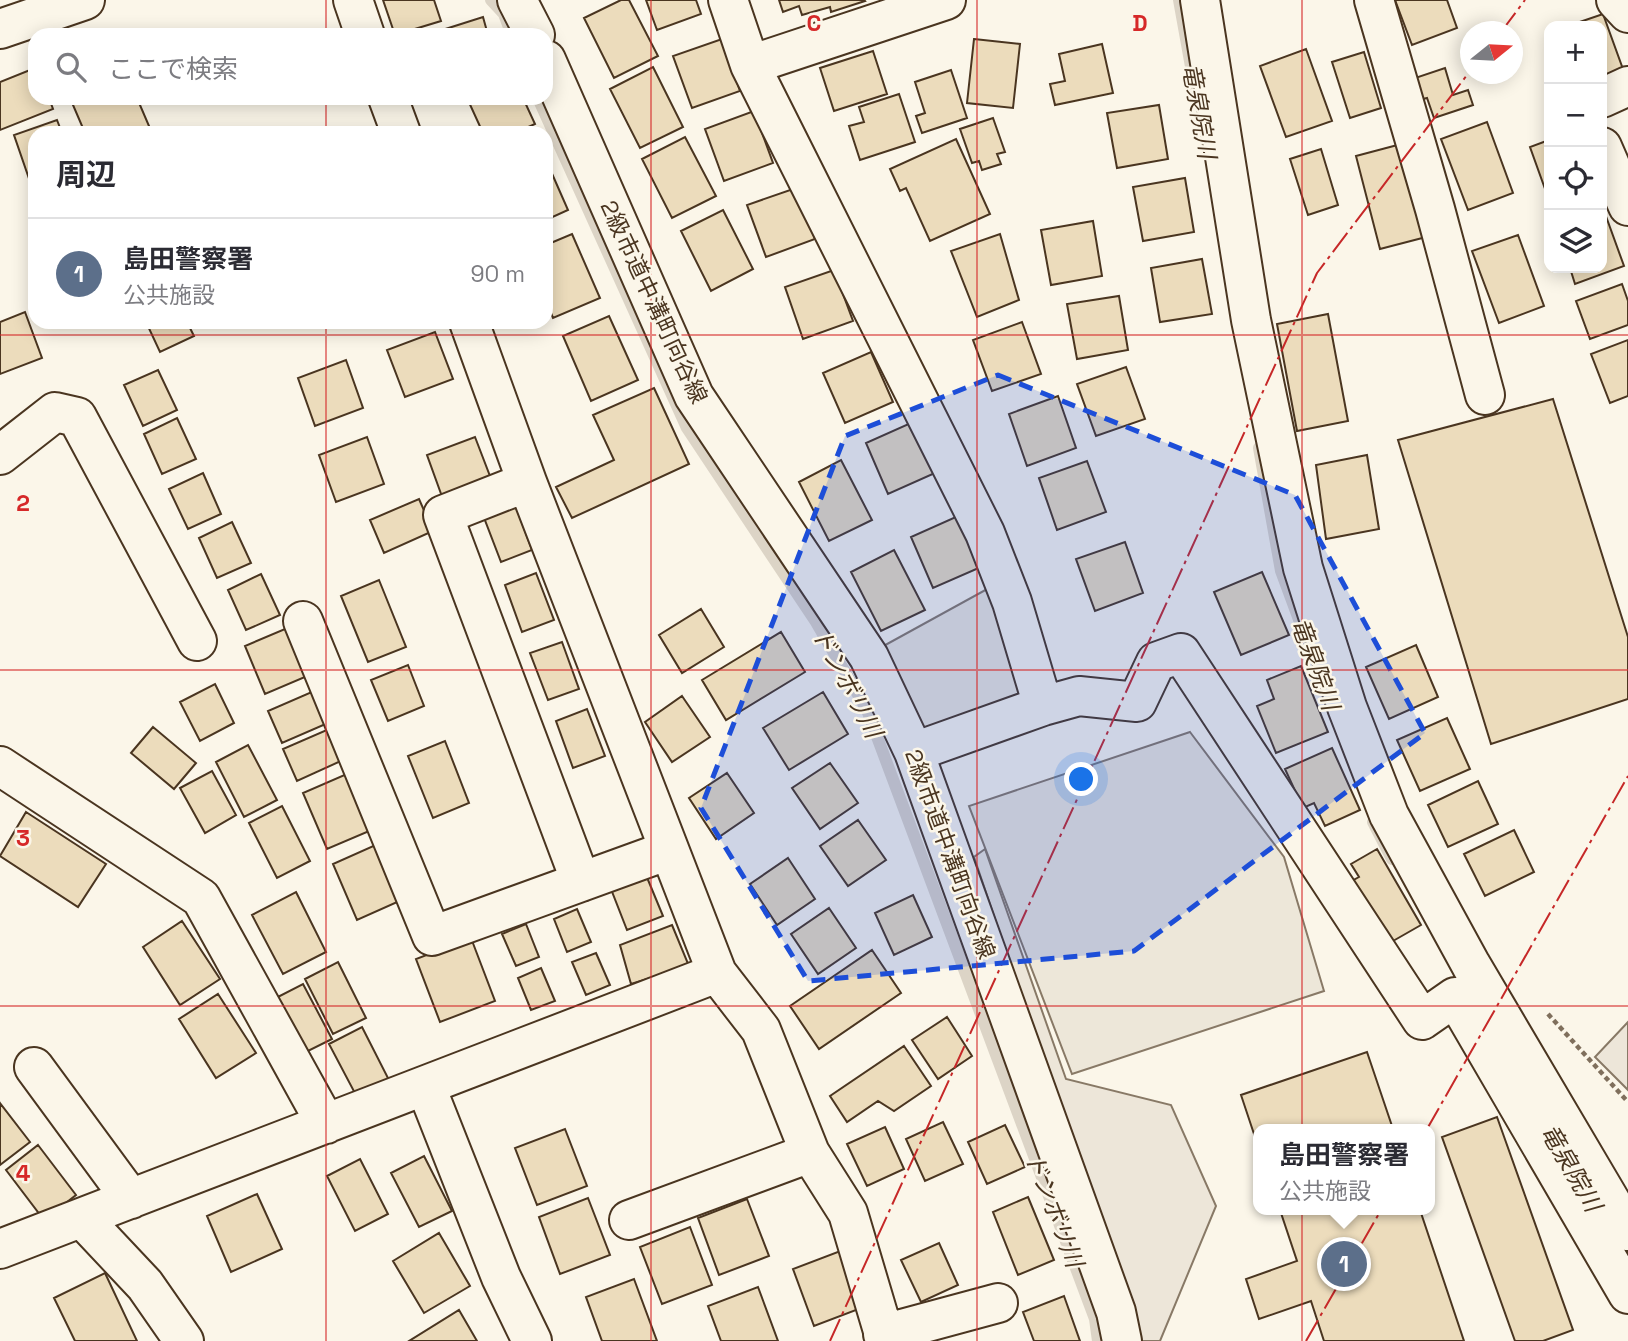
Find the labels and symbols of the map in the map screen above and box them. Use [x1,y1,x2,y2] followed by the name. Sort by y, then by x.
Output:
[807,8,821,38] text: C
[1132,8,1148,38] text: D
[1460,21,1523,84] north arrow
[1176,61,1224,164] water label: 竜泉院川
[594,196,714,408] street label: 2級市道中溝町向谷線
[16,488,30,518] text: 2
[1284,613,1347,717] water label: 竜泉院川
[806,623,891,746] water label: ドンボリ川
[898,745,1002,963] street label: 2級市道中溝町向谷線
[1064,762,1098,796] your location
[16,823,30,853] text: 3
[1534,1118,1610,1220] water label: 竜泉院川
[1018,1148,1092,1274] water label: ドンボリ川
[16,1158,31,1188] text: 4
[1321,1238,1367,1290] pin: 1

